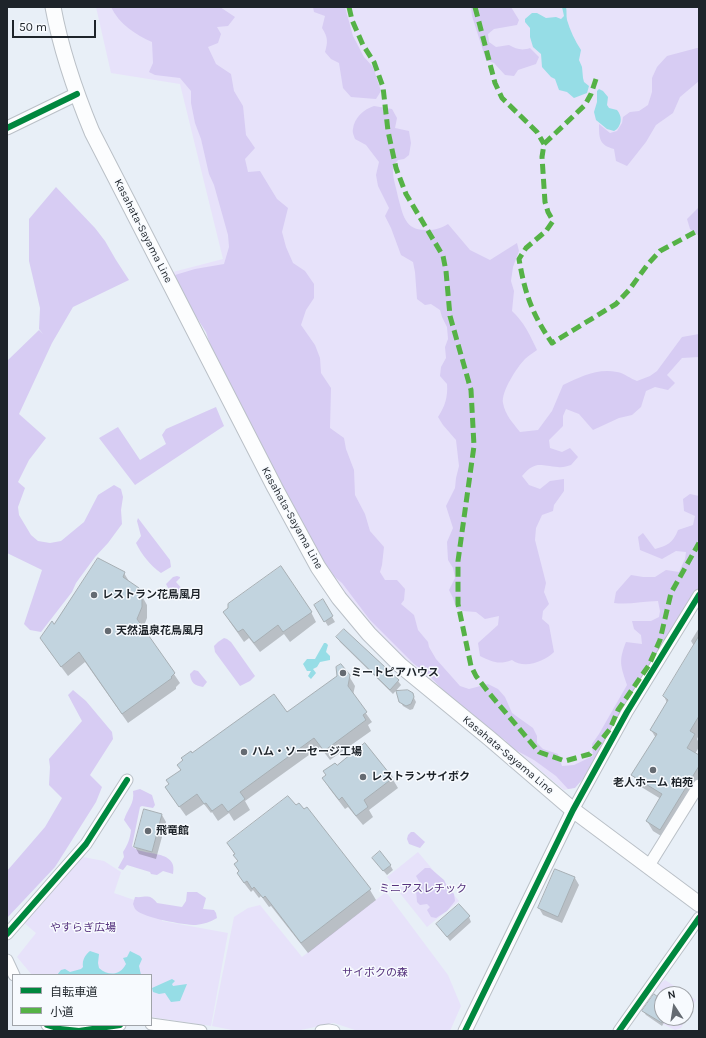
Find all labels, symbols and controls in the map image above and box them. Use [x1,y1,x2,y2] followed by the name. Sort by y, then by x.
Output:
[14,12,98,38] scale bar
[19,20,47,34] text: 50 m
[111,177,175,285] street label: Kasahata-Sayama Line
[258,465,326,571] street label: Kasahata-Sayama Line
[102,588,201,602] place label: レストラン花鳥風月
[89,590,99,600] marker: レストラン花鳥風月
[116,624,204,638] place label: 天然温泉花鳥風月
[103,626,113,636] marker: 天然温泉花鳥風月
[351,666,439,680] place label: ミートピアハウス
[338,668,348,678] marker: ミートピアハウス
[460,713,556,797] street label: Kasahata-Sayama Line
[252,745,362,759] place label: ハム・ソーセージ工場
[239,747,249,757] marker: ハム・ソーセージ工場
[648,765,658,775] marker: 老人ホーム 柏苑
[371,770,470,784] place label: レストランサイボク
[358,772,368,782] marker: レストランサイボク
[613,776,693,790] place label: 老人ホーム 柏苑
[156,824,189,838] place label: 飛竜館
[143,826,153,836] marker: 飛竜館
[379,882,467,896] park label: ミニアスレチック
[50,921,116,935] park label: やすらぎ広場
[342,966,408,980] park label: サイボクの森
[12,974,152,1026] legend
[50,985,98,999] text: 自転車道
[654,986,694,1026] north arrow
[666,988,677,1002] text: N
[50,1005,74,1019] text: 小道

